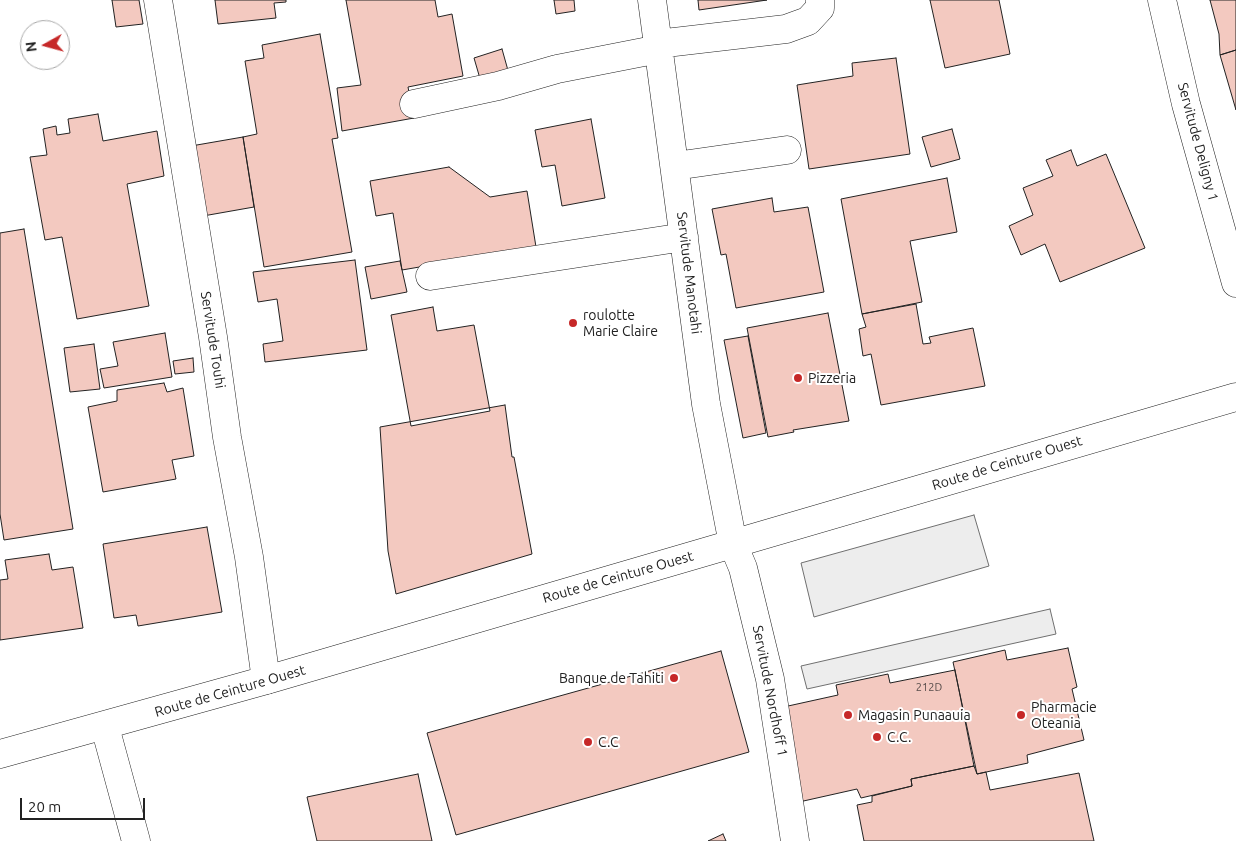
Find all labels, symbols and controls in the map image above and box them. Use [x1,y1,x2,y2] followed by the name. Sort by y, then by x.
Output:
[20,20,70,70] north arrow
[23,41,40,53] text: N
[1174,81,1222,203] street label: Servitude Deligny 1
[673,211,705,335] street label: Servitude Manotahi
[197,290,229,390] street label: Servitude Touhi
[583,307,658,340] place label: roulotte Marie Claire
[567,317,579,329] marker: roulotte Marie Claire
[808,370,856,386] place label: Pizzeria
[792,372,804,384] marker: Pizzeria
[930,432,1084,494] street label: Route de Ceinture Ouest
[541,547,695,607] street label: Route de Ceinture Ouest
[749,624,791,758] street label: Servitude Nordhoff 1
[153,661,307,721] street label: Route de Ceinture Ouest
[559,670,664,686] place label: Banque de Tahiti
[668,672,680,684] marker: Banque de Tahiti
[916,680,942,694] house number: 212D
[1031,699,1097,732] place label: Pharmacie Oteania
[858,707,971,723] place label: Magasin Punaauia
[842,709,854,721] marker: Magasin Punaauia
[1015,709,1027,721] marker: Pharmacie Oteania
[887,729,911,745] place label: C.C.
[871,731,883,743] marker: C.C.
[598,734,619,750] place label: C.C
[582,736,594,748] marker: C.C
[22,788,148,820] scale bar
[28,798,61,815] text: 20 m

